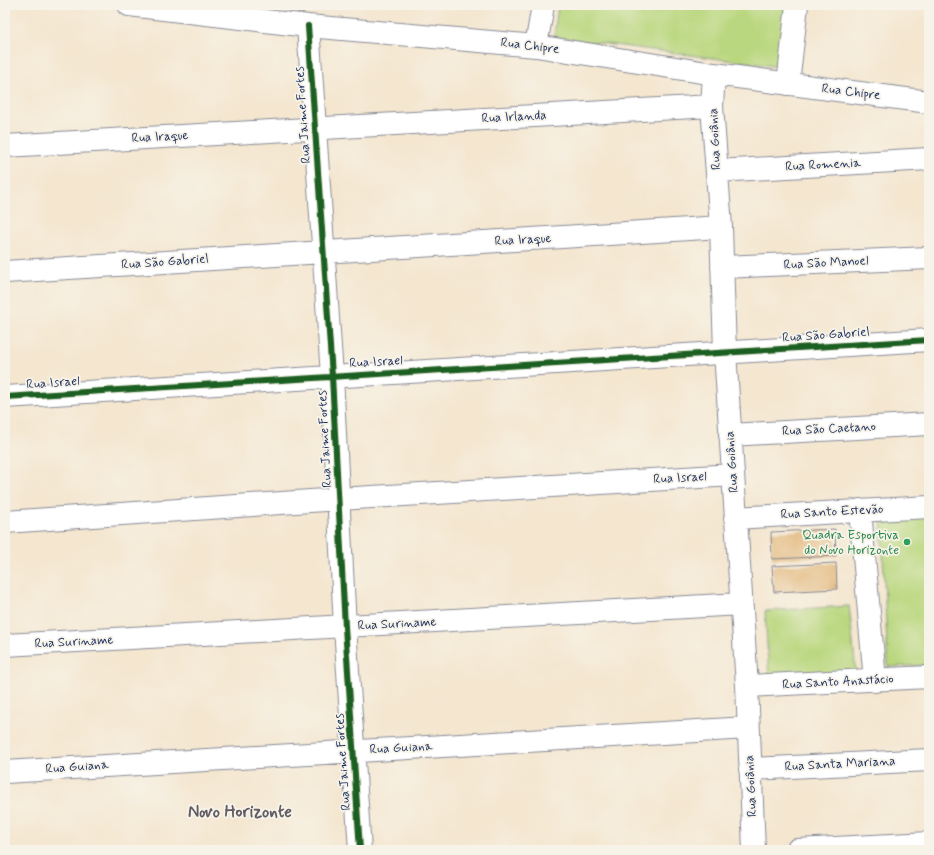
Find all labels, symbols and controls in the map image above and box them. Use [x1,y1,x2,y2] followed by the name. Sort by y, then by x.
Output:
[500,34,560,58] street label: Rua Chipre
[291,66,315,164] street label: Rua Jaime Fortes
[821,80,881,104] street label: Rua Chipre
[481,107,547,127] street label: Rua Irlanda
[705,108,725,170] street label: Rua Goiânia
[131,127,189,147] street label: Rua Iraque
[785,155,861,175] street label: Rua Romenia
[494,230,552,250] street label: Rua Iraque
[121,250,209,274] street label: Rua São Gabriel
[783,252,869,274] street label: Rua São Manoel
[782,323,870,347] street label: Rua São Gabriel
[349,352,404,372] street label: Rua Israel
[26,373,81,393] street label: Rua Israel
[314,390,336,488] street label: Rua Jaime Fortes
[782,418,876,440] street label: Rua São Caetano
[721,431,743,493] street label: Rua Goiânia
[653,468,708,488] street label: Rua Israel
[780,501,884,523] street label: Rua Santo Estevão
[802,527,899,559] place label: Quadra Esportiva do Novo Horizonte
[902,537,912,547] marker: Quadra Esportiva do Novo Horizonte
[357,613,437,635] street label: Rua Suriname
[34,631,114,653] street label: Rua Suriname
[782,671,894,693] street label: Rua Santo Anastácio
[331,713,355,811] street label: Rua Jaime Fortes
[369,738,433,758] street label: Rua Guiana
[784,753,896,775] street label: Rua Santa Mariana
[741,755,761,817] street label: Rua Goiânia
[45,756,109,778] street label: Rua Guiana
[188,801,292,823] district label: Novo Horizonte

